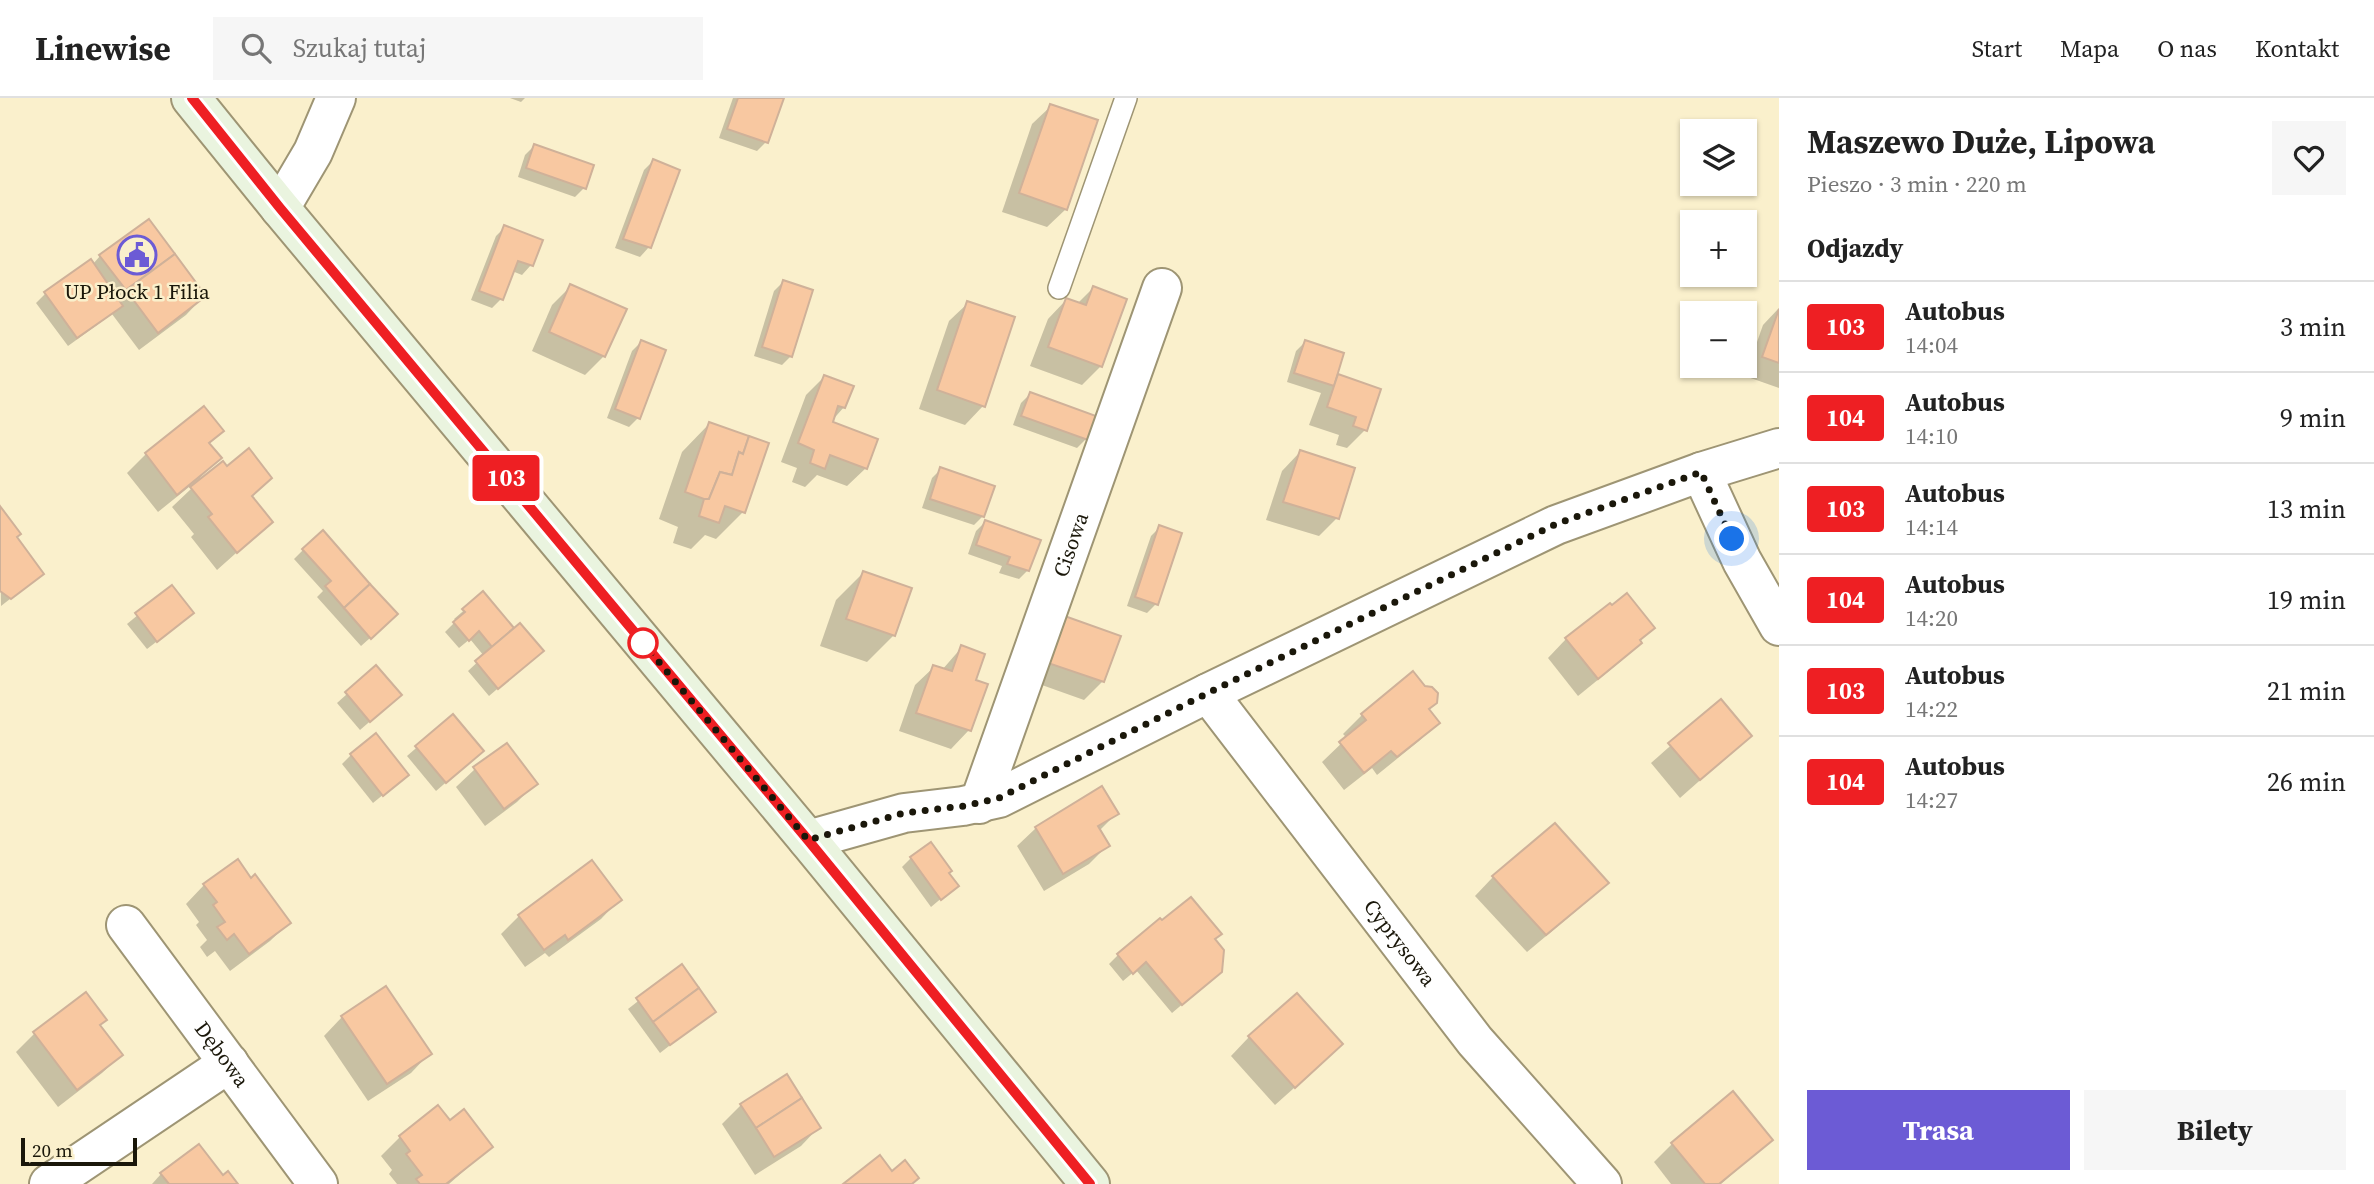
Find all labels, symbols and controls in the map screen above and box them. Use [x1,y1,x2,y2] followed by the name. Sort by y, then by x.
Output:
[213,17,703,80] search box
[35,26,171,71] text: Linewise
[237,29,275,67] icon: search
[293,30,426,66] text: Szukaj tutaj
[1972,32,2022,65] text: Start
[2060,32,2119,65] text: Mapa
[2157,32,2217,65] text: O nas
[2255,32,2339,65] text: Kontakt
[1680,119,1757,378] map controls
[1680,119,1757,196] button: layers
[1807,119,2155,164] text: Maszewo Duże, Lipowa
[2272,121,2346,195] button: heart
[1807,168,2027,200] text: Pieszo · 3 min · 220 m
[1680,210,1757,287] button: +
[1807,230,1903,266] text: Odjazdy
[116,234,158,276] public building icon: UP Płock 1 Filia
[64,277,210,306] place label: UP Płock 1 Filia
[1905,293,2005,329] text: Autobus
[1680,301,1757,378] button: −
[2280,309,2346,345] text: 3 min
[1826,310,1865,343] text: 103
[1905,329,1958,361] text: 14:04
[1905,384,2005,420] text: Autobus
[2280,400,2346,436] text: 9 min
[1826,401,1865,434] text: 104
[1905,420,1958,452] text: 14:10
[466,455,546,501] line badge: 103
[486,461,526,494] text: 103
[1905,475,2005,511] text: Autobus
[2267,491,2346,527] text: 13 min
[1826,492,1865,525] text: 103
[1046,508,1095,581] street label: Cisowa
[1905,511,1958,543] text: 14:14
[1714,521,1749,556] your location
[1905,566,2005,602] text: Autobus
[2267,582,2346,618] text: 19 min
[1826,583,1865,616] text: 104
[1905,602,1958,634] text: 14:20
[628,628,658,658] unlabelled marker
[1905,657,2005,693] text: Autobus
[2267,673,2346,709] text: 21 min
[1826,674,1865,707] text: 103
[1905,693,1958,725] text: 14:22
[1905,748,2005,784] text: Autobus
[2267,764,2346,800] text: 26 min
[1826,765,1865,798] text: 104
[1905,784,1958,816] text: 14:27
[1357,893,1443,993] street label: Cyprysowa
[188,1015,257,1093] street label: Dębowa
[1807,1090,2070,1170] button: Trasa
[2084,1090,2346,1170] button: Bilety
[21,1135,136,1167] scale bar
[32,1137,73,1163] text: 20 m

